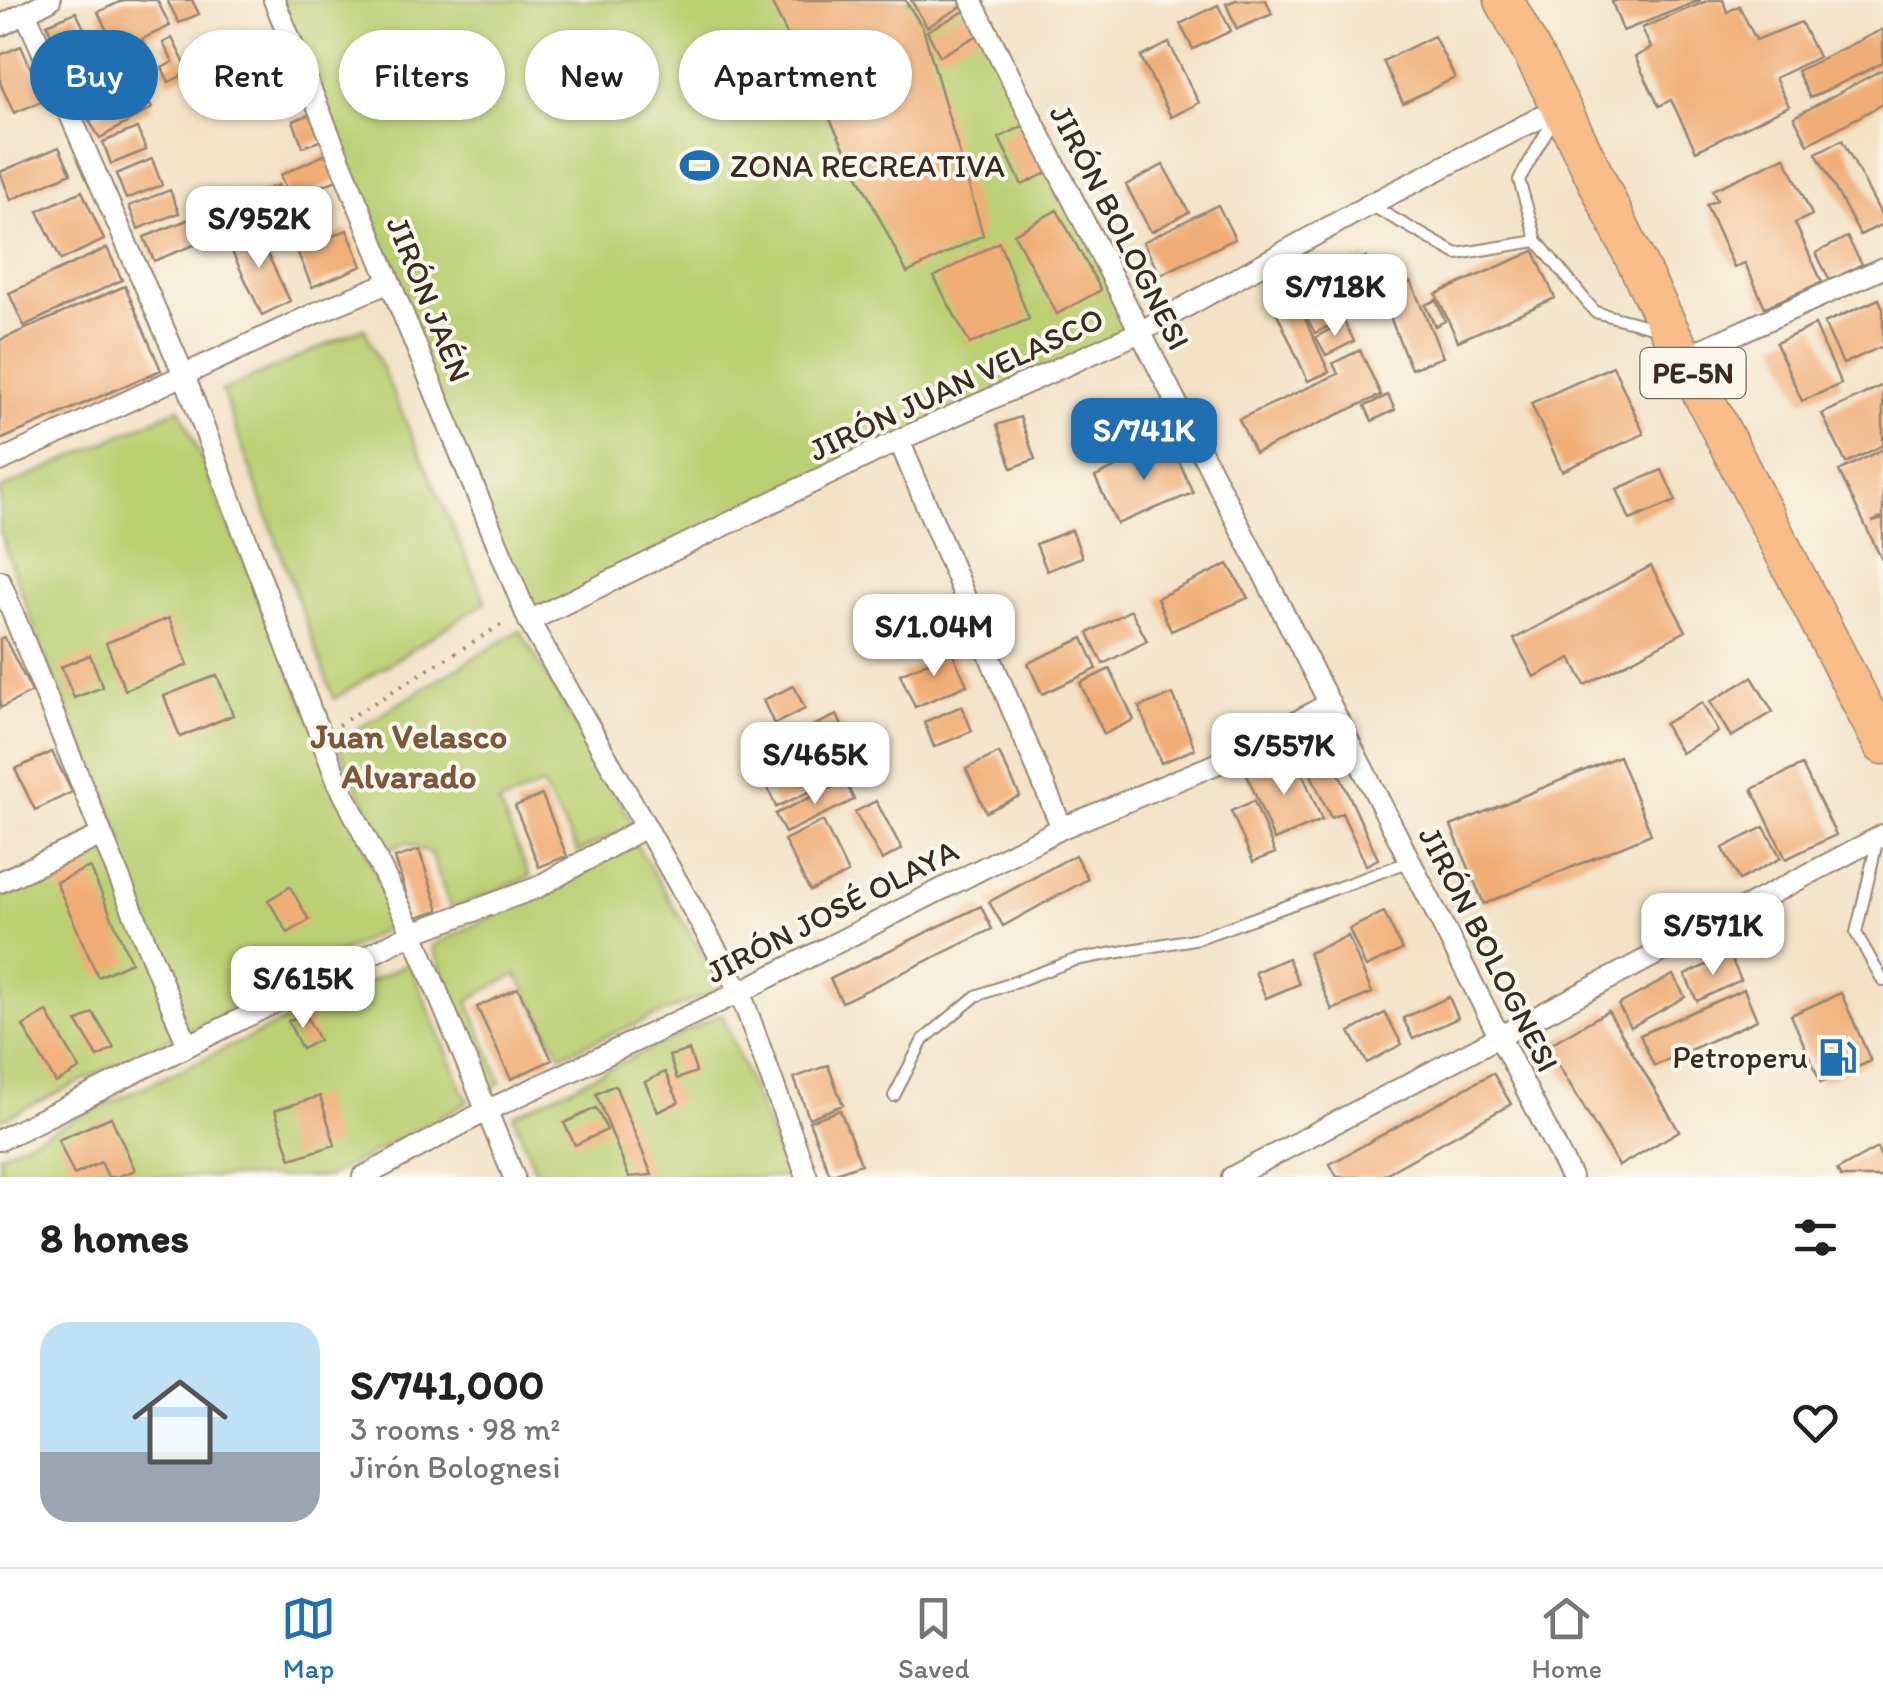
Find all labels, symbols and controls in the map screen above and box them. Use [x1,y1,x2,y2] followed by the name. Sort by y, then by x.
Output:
[30,30,158,120] chip: Buy
[178,30,319,120] chip: Rent
[339,30,505,120] chip: Filters
[525,30,659,120] chip: New
[679,30,912,120] chip: Apartment
[1042,98,1198,356] street label: JIRÓN BOLOGNESI
[679,145,721,187] sports icon: ZONA RECREATIVA
[730,147,1005,185] place label: ZONA RECREATIVA
[178,186,340,271] pin: S/952K
[208,199,310,237] text: S/952K
[379,211,479,387] street label: JIRÓN JAÉN
[1254,254,1416,339] pin: S/718K
[1285,267,1385,305] text: S/718K
[803,299,1109,469] street label: JIRÓN JUAN VELASCO
[1640,348,1746,398] road number: PE-5N
[1063,398,1225,483] pin: S/741K
[1093,411,1195,449] text: S/741K
[842,594,1026,679] pin: S/1.04M
[875,607,993,645] text: S/1.04M
[1203,713,1365,798] pin: S/557K
[310,715,507,797] district label: Juan Velasco Alvarado
[734,722,896,807] pin: S/465K
[1233,726,1335,764] text: S/557K
[763,735,867,773] text: S/465K
[1411,820,1567,1078] street label: JIRÓN BOLOGNESI
[700,831,964,991] street label: JIRÓN JOSÉ OLAYA
[1632,893,1794,978] pin: S/571K
[1663,906,1763,944] text: S/571K
[222,946,384,1031] pin: S/615K
[253,959,353,997] text: S/615K
[1817,1036,1859,1078] fuel station icon: Petroperu
[1672,1038,1808,1076] place label: Petroperu
[1788,1210,1843,1265] icon: filters
[40,1212,189,1263] text: 8 homes
[350,1359,544,1410] text: S/741,000
[120,1362,240,1482] icon: home
[1788,1395,1843,1450] icon: heart
[350,1410,561,1448] text: 3 rooms · 98 m²
[350,1448,560,1486] text: Jirón Bolognesi
[281,1591,336,1685] tab: Map
[898,1591,969,1685] tab: Saved
[1531,1591,1602,1685] tab: Home

